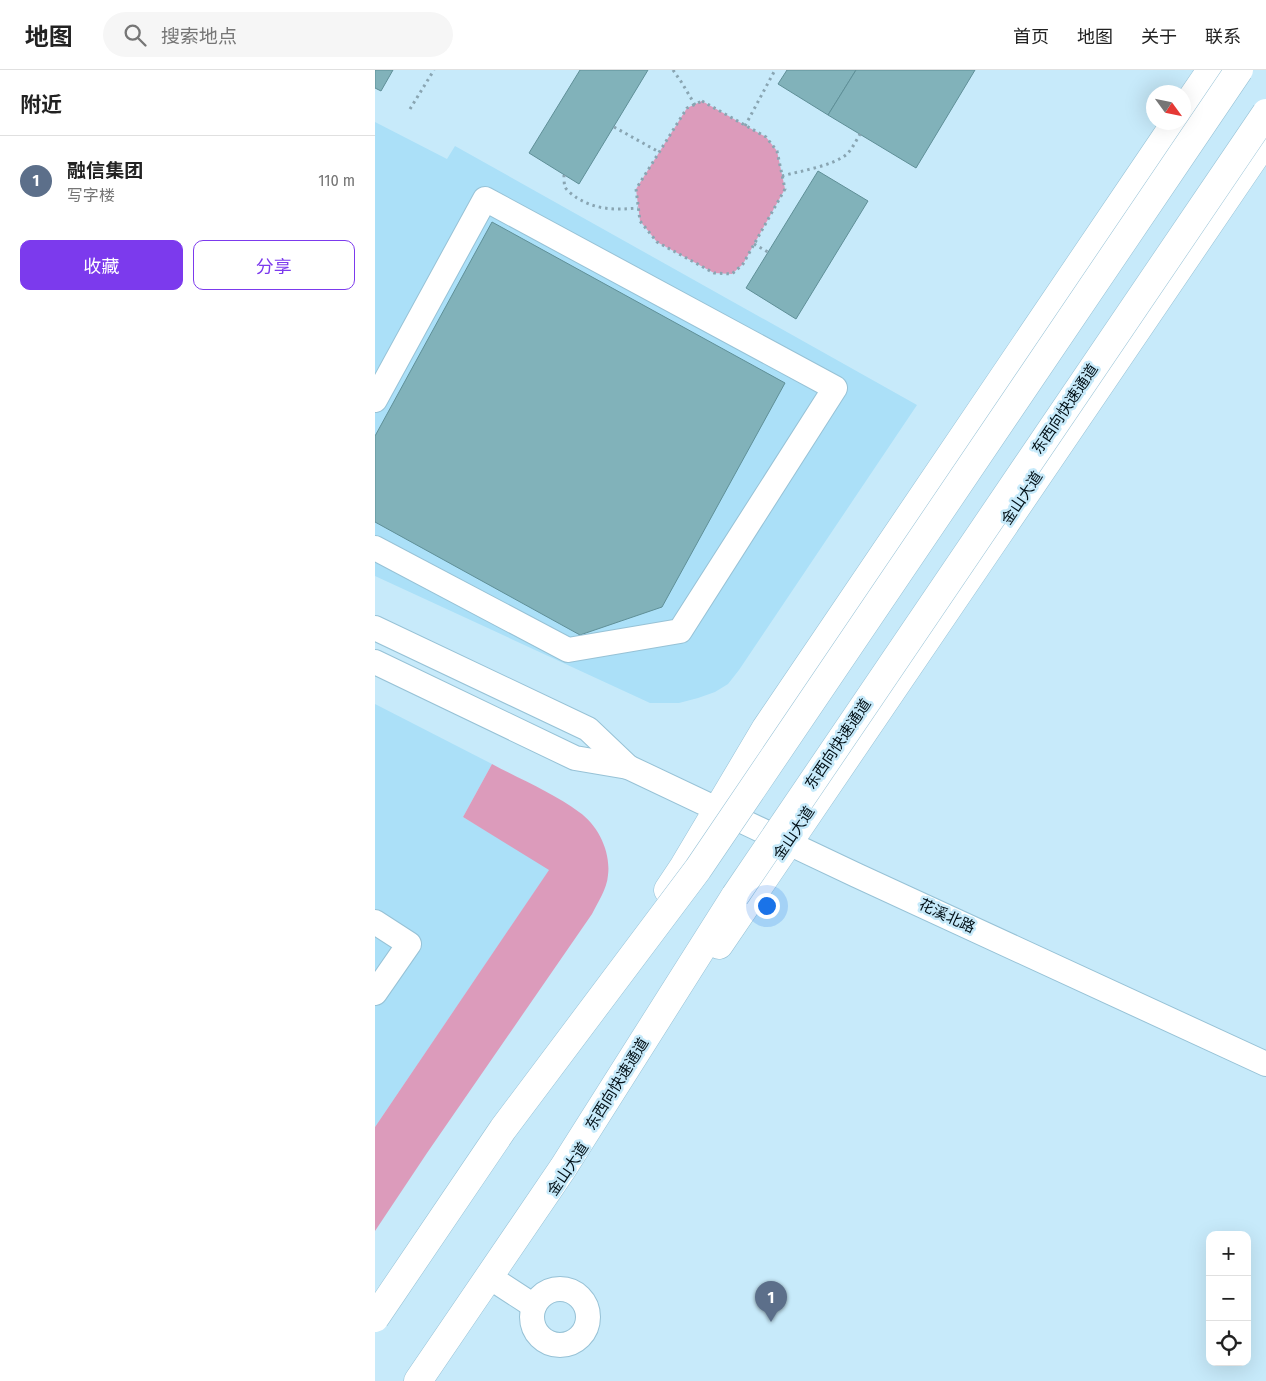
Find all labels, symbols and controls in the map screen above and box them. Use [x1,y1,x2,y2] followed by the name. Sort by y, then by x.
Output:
[103,12,453,57] search box
[121,21,149,49] icon: search
[25,23,73,51] text: 地图
[161,25,237,48] text: 搜索地点
[1013,26,1049,48] text: 首页
[1077,26,1113,48] text: 地图
[1141,26,1177,48] text: 关于
[1205,26,1241,48] text: 联系
[1146,85,1191,130] north arrow
[20,92,62,118] text: 附近
[67,159,143,182] text: 融信集团
[33,171,39,190] text: 1
[318,171,355,190] text: 110 m
[67,186,115,205] text: 写字楼
[20,240,183,290] button: 收藏
[193,240,355,290] button: 分享
[1028,360,1102,458] street label: 东西向快速通道
[998,468,1046,528] street label: 金山大道
[801,695,875,793] street label: 东西向快速通道
[770,803,818,863] street label: 金山大道
[754,893,780,919] your location
[916,895,978,937] street label: 花溪北路
[582,1035,652,1133] street label: 东西向快速通道
[544,1139,592,1199] street label: 金山大道
[1206,1231,1251,1366] map controls
[1206,1231,1251,1276] button: +
[1206,1276,1251,1321] button: −
[755,1281,787,1322] pin: 1
[1206,1321,1251,1366] button: locate

